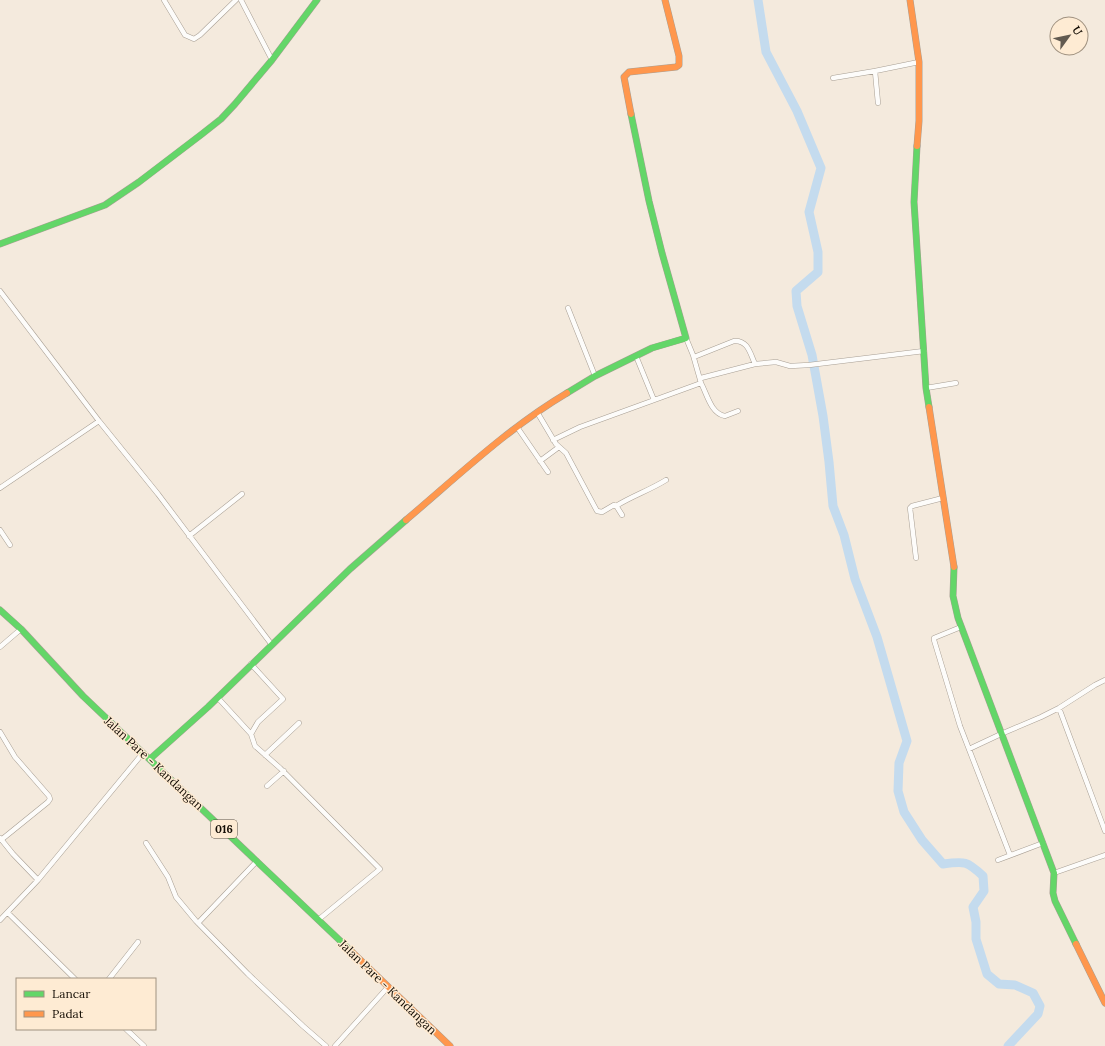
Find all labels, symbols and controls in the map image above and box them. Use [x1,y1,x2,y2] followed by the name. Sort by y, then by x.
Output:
[1049,16,1089,56] north arrow
[1069,23,1086,38] text: U
[101,713,207,813] street label: Jalan Pare - Kandangan
[211,820,237,838] road number: 016
[335,936,440,1038] street label: Jalan Pare - Kandangan
[16,978,156,1030] legend
[52,986,91,1001] text: Lancar
[52,1006,84,1021] text: Padat

